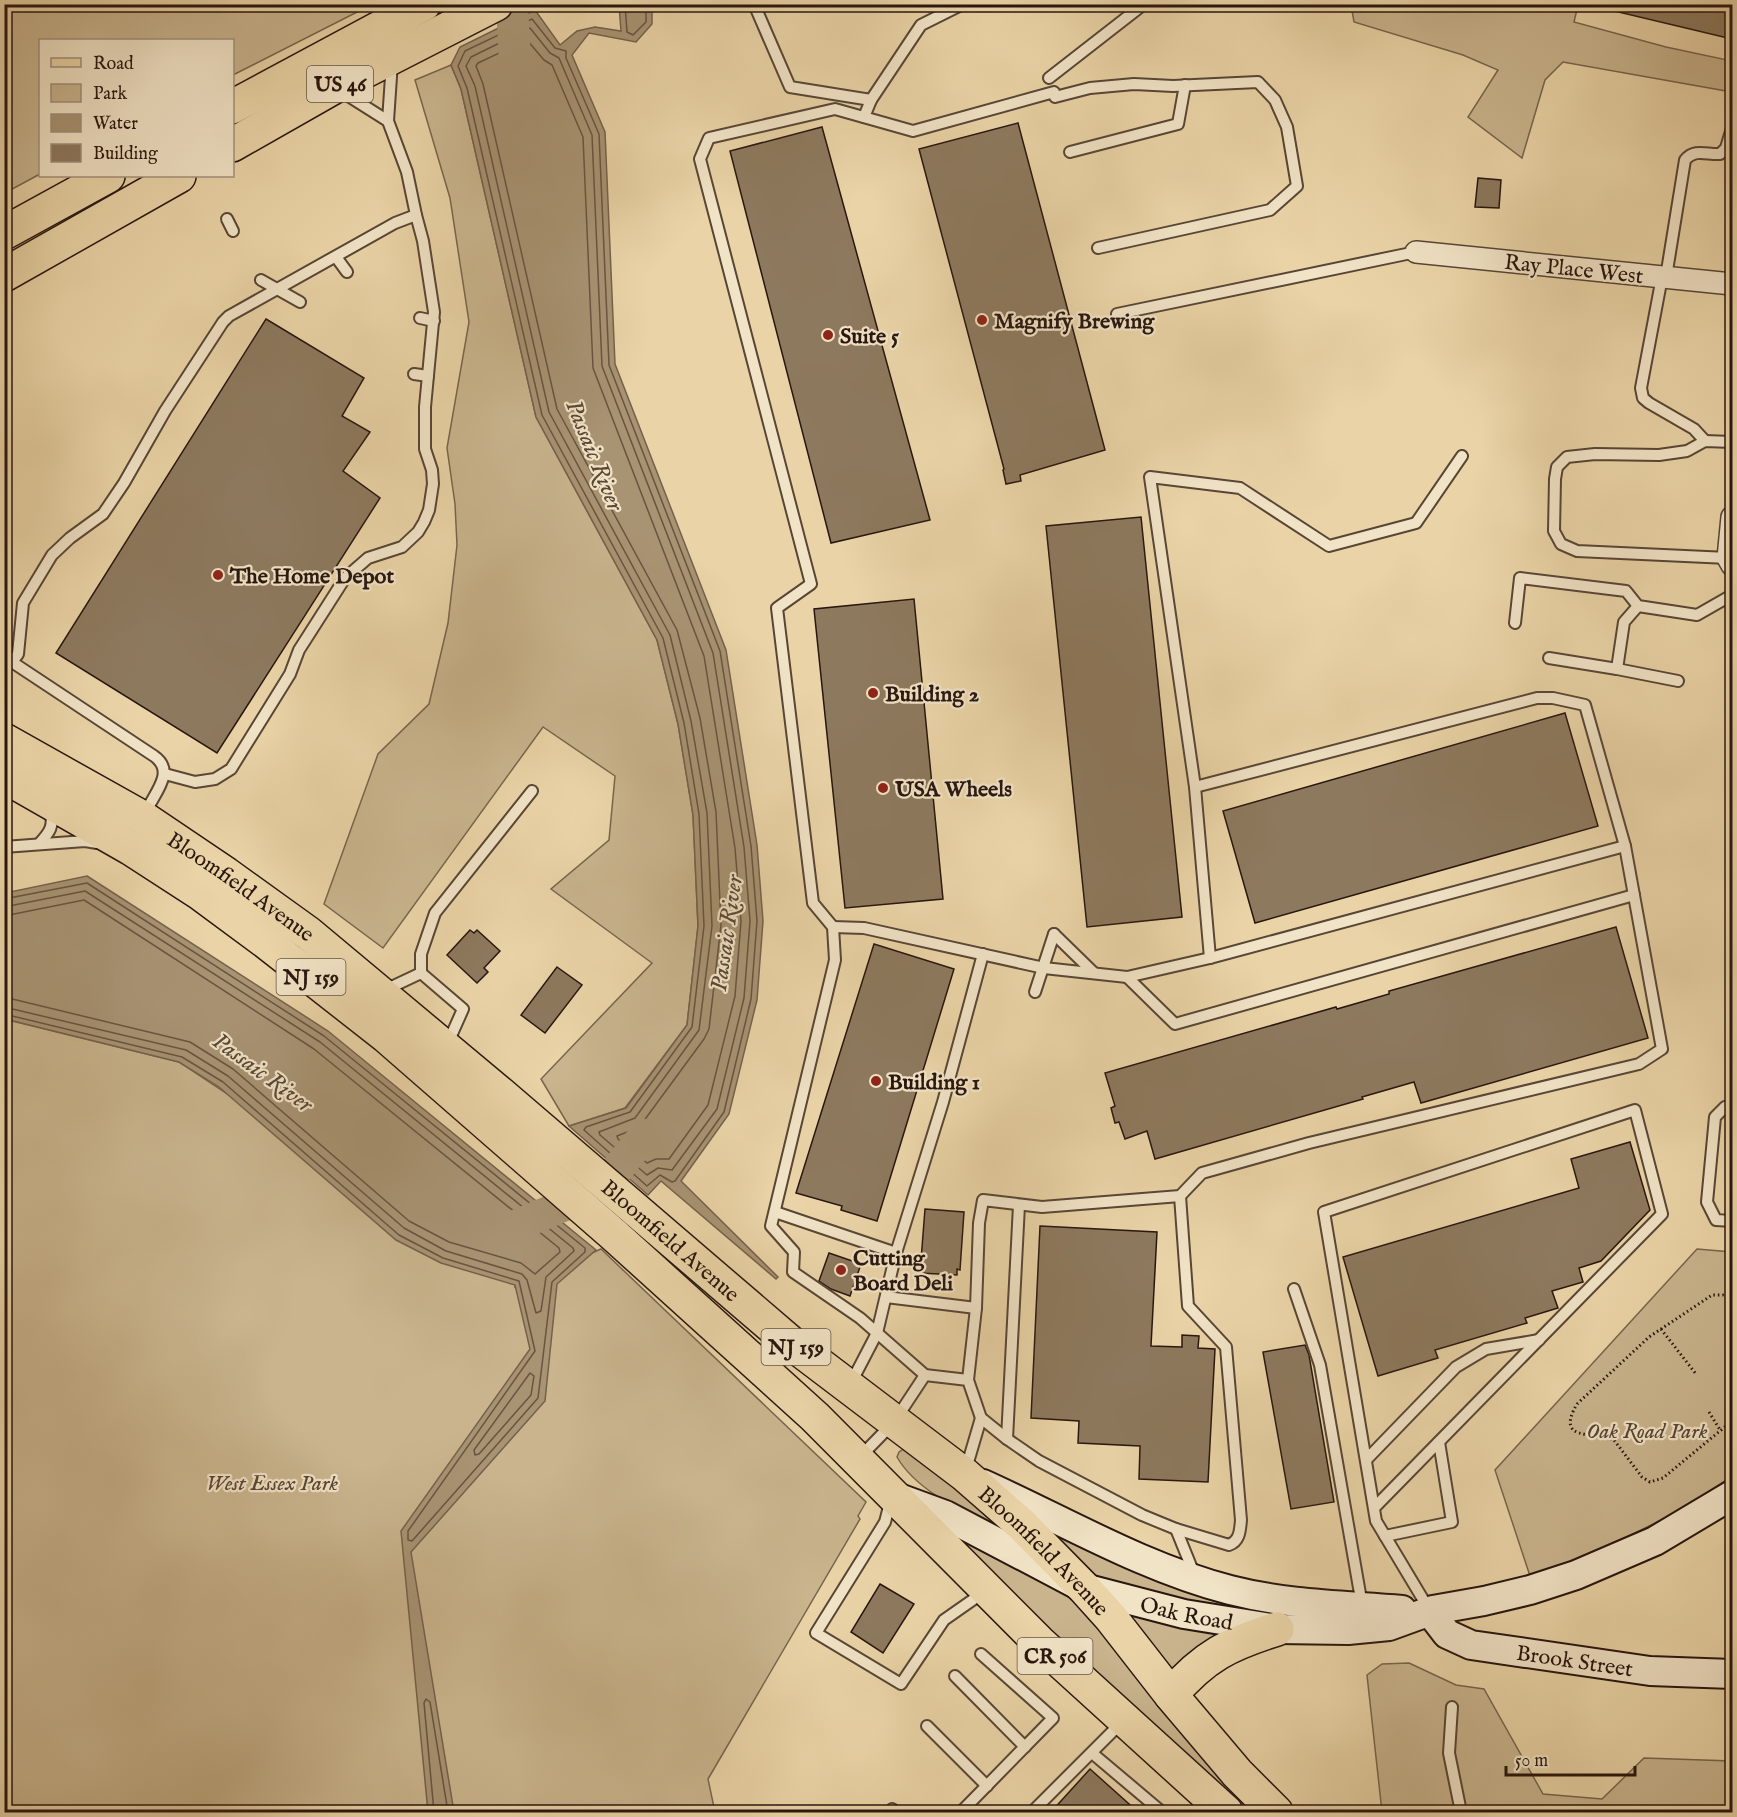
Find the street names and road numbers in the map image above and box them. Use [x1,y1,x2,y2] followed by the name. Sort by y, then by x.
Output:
[307,66,373,102] road number: US 46
[1503,249,1645,291] street label: Ray Place West
[161,826,320,949] street label: Bloomfield Avenue
[276,959,346,995] road number: NJ 159
[595,1174,745,1309] street label: Bloomfield Avenue
[762,1329,830,1365] road number: NJ 159
[971,1481,1114,1623] street label: Bloomfield Avenue
[1137,1591,1235,1638] street label: Oak Road
[1018,1638,1092,1674] road number: CR 506
[1514,1640,1635,1684] street label: Brook Street

